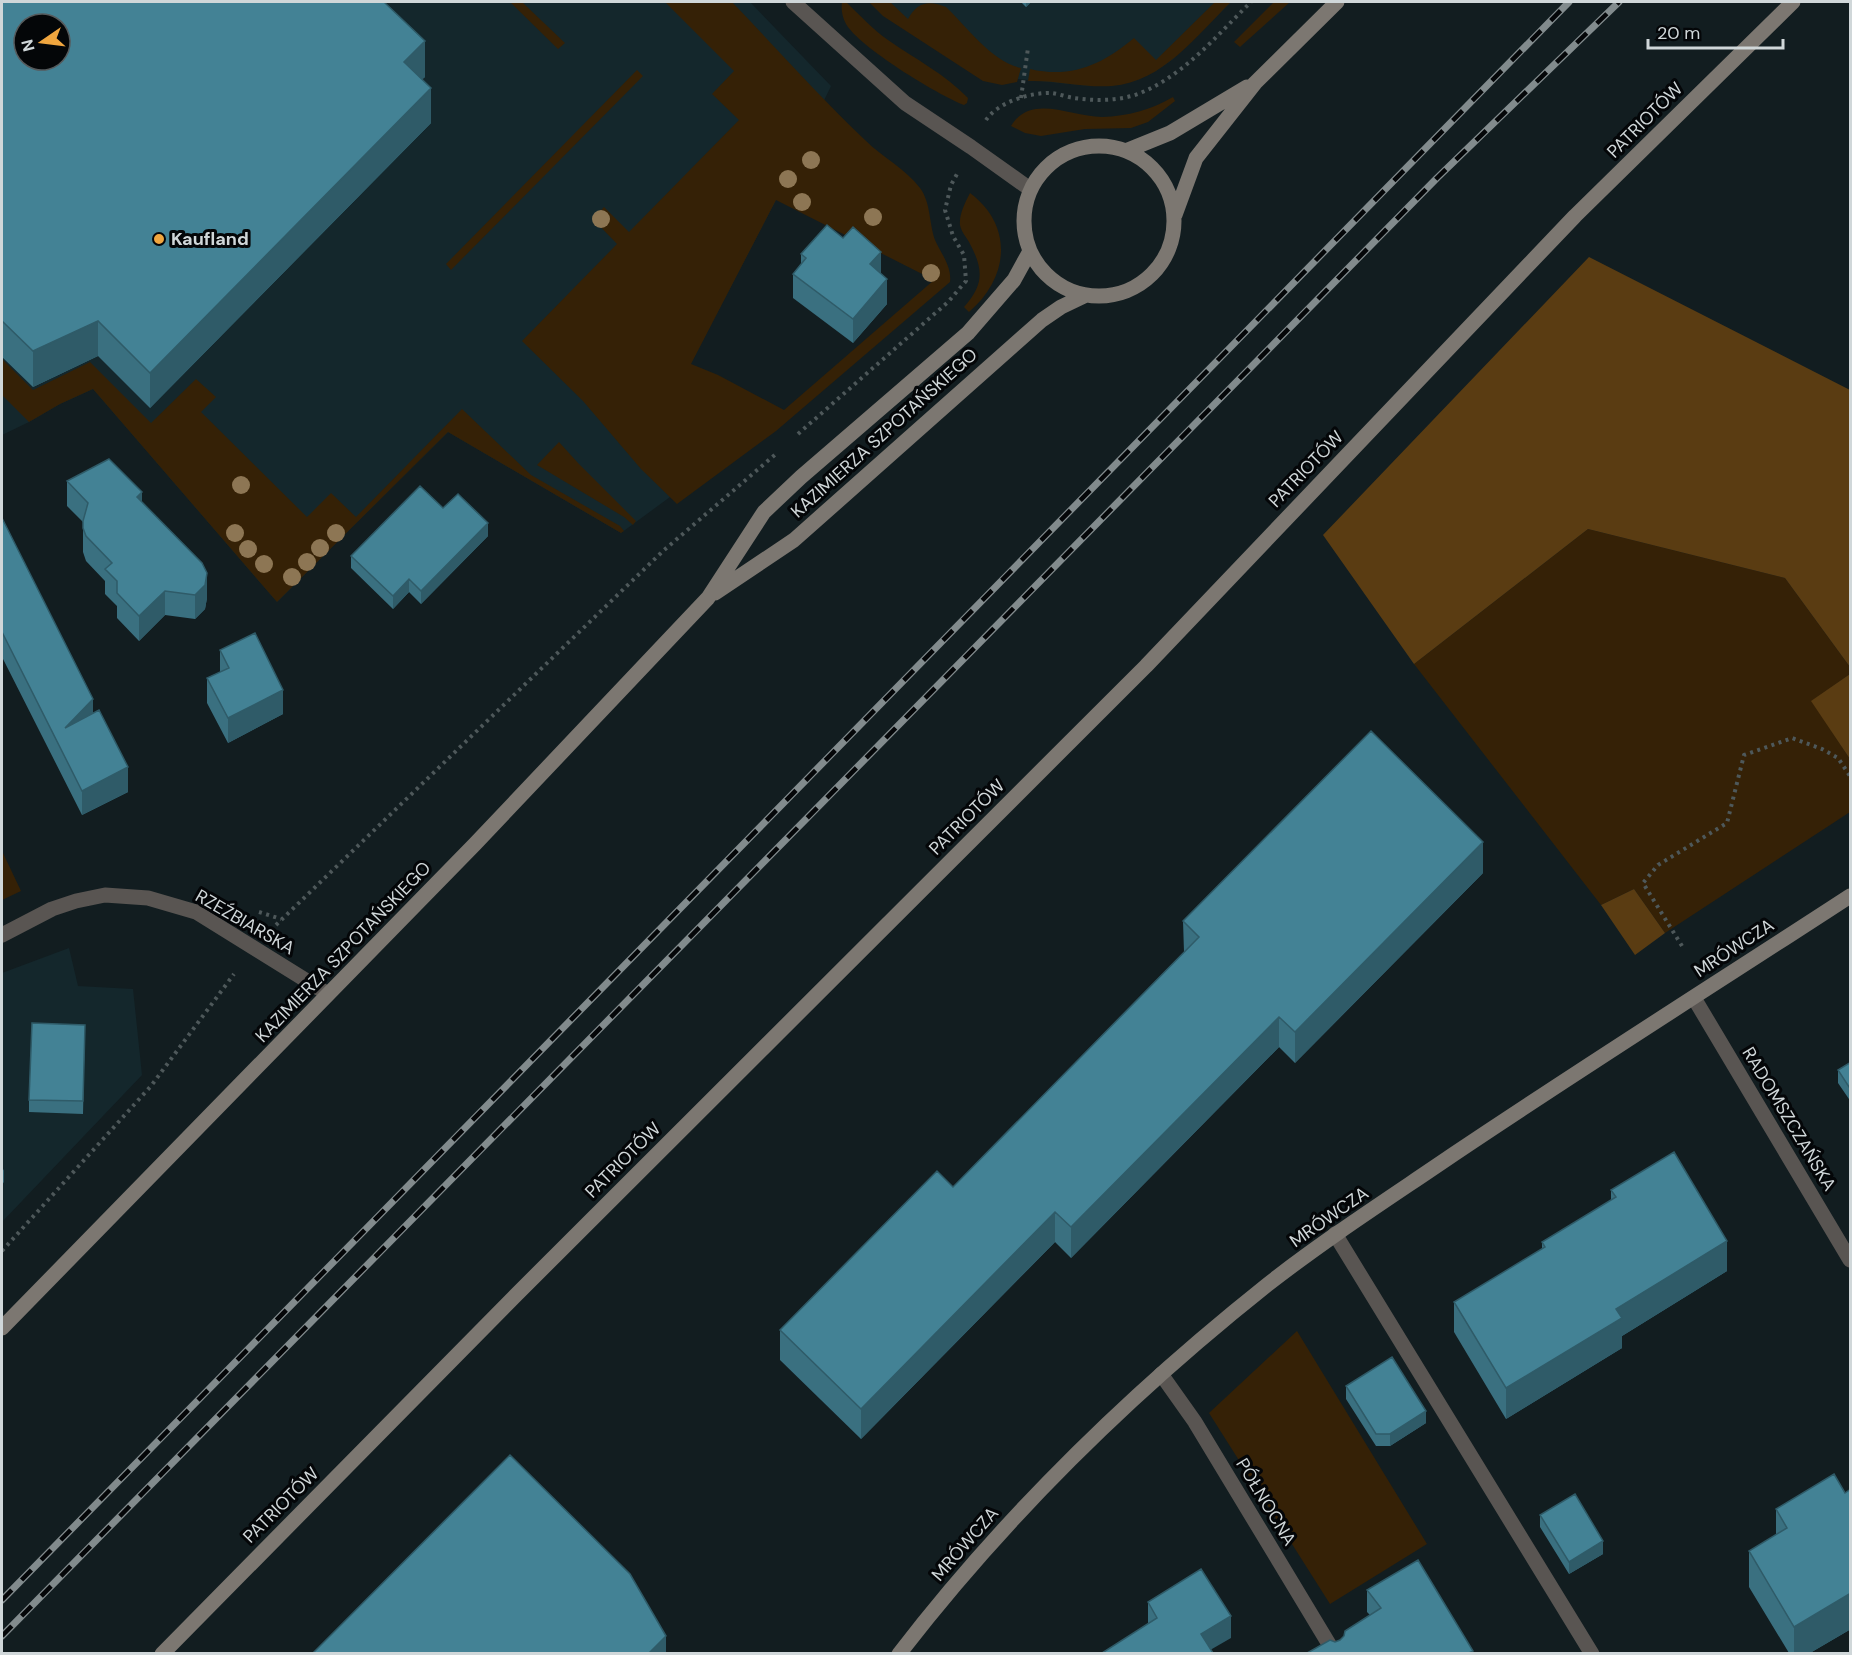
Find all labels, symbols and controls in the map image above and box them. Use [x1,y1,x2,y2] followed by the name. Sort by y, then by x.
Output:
[12,12,72,72] north arrow
[1648,12,1783,50] scale bar
[1657,21,1700,45] text: 20 m
[16,37,40,54] text: N
[1602,77,1688,163] street label: PATRIOTÓW
[171,227,249,251] place label: Kaufland
[152,232,166,246] marker: Kaufland
[786,343,982,523] street label: KAZIMIERZA SZPOTAŃSKIEGO
[1263,425,1349,513] street label: PATRIOTÓW
[924,774,1010,860] street label: PATRIOTÓW
[250,856,436,1048] street label: KAZIMIERZA SZPOTAŃSKIEGO
[191,884,299,960] street label: RZEŹBIARSKA
[1689,913,1779,983] street label: MRÓWCZA
[1737,1043,1842,1195] street label: RADOMSZCZAŃSKA
[580,1117,666,1203] street label: PATRIOTÓW
[1285,1181,1373,1253] street label: MRÓWCZA
[1230,1454,1302,1550] street label: PÓŁNOCNA
[238,1462,324,1548] street label: PATRIOTÓW
[926,1502,1004,1586] street label: MRÓWCZA

